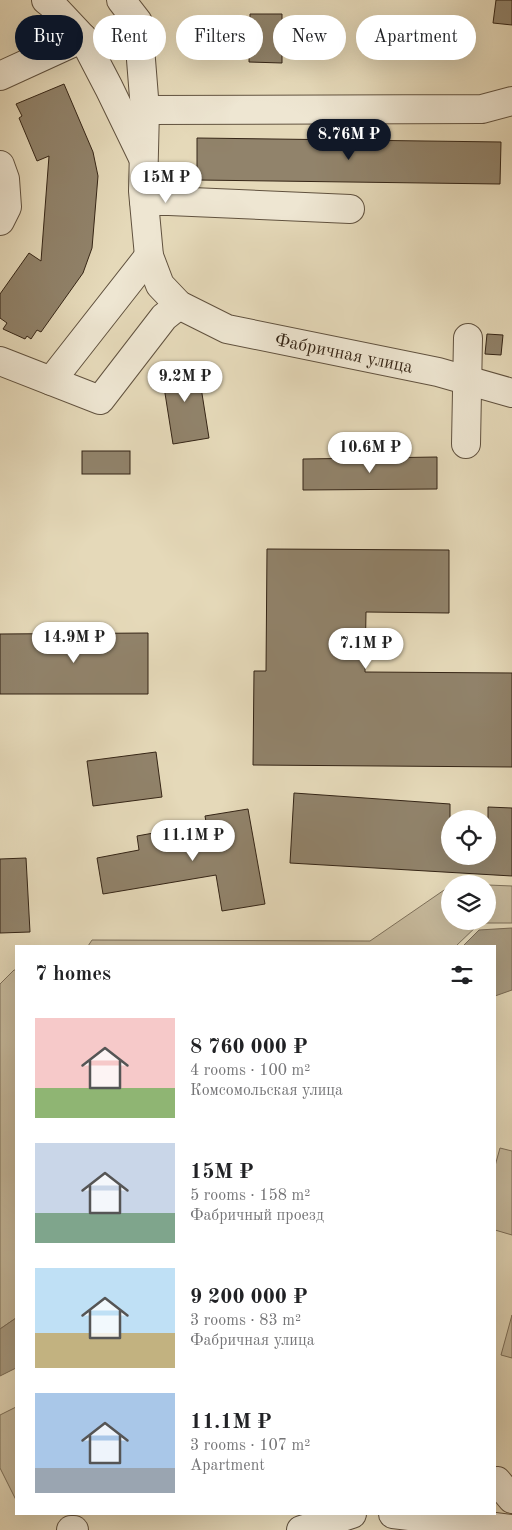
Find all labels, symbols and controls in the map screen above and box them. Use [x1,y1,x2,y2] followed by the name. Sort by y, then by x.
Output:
[15,15,83,60] chip: Buy
[93,15,166,60] chip: Rent
[176,15,263,60] chip: Filters
[273,15,346,60] chip: New
[356,15,476,60] chip: Apartment
[303,119,395,161] pin: 8.76M ₽
[318,127,380,143] text: 8.76M ₽
[131,162,201,204] pin: 15M ₽
[142,170,190,186] text: 15M ₽
[273,331,414,377] street label: Фабричная улица
[144,360,226,403] pin: 9.2M ₽
[159,369,212,385] text: 9.2M ₽
[324,432,416,474] pin: 10.6M ₽
[339,440,401,456] text: 10.6M ₽
[28,622,120,664] pin: 14.9M ₽
[325,628,407,670] pin: 7.1M ₽
[43,630,105,646] text: 14.9M ₽
[340,636,393,652] text: 7.1M ₽
[441,810,496,930] map controls
[441,810,496,865] button: locate
[147,820,239,862] pin: 11.1M ₽
[162,828,224,844] text: 11.1M ₽
[441,875,496,930] button: layers
[448,961,476,989] icon: filters
[35,964,111,985] text: 7 homes
[190,1037,308,1058] text: 8 760 000 ₽
[75,1038,135,1098] icon: home
[190,1063,310,1079] text: 4 rooms · 100 m²
[190,1083,343,1099] text: Комсомольская улица
[190,1162,254,1183] text: 15M ₽
[75,1163,135,1223] icon: home
[190,1188,310,1204] text: 5 rooms · 158 m²
[190,1208,324,1224] text: Фабричный проезд
[190,1287,308,1308] text: 9 200 000 ₽
[75,1288,135,1348] icon: home
[190,1313,301,1329] text: 3 rooms · 83 m²
[190,1333,315,1349] text: Фабричная улица
[190,1412,272,1433] text: 11.1M ₽
[75,1413,135,1473] icon: home
[190,1438,310,1454] text: 3 rooms · 107 m²
[190,1458,265,1474] text: Apartment

